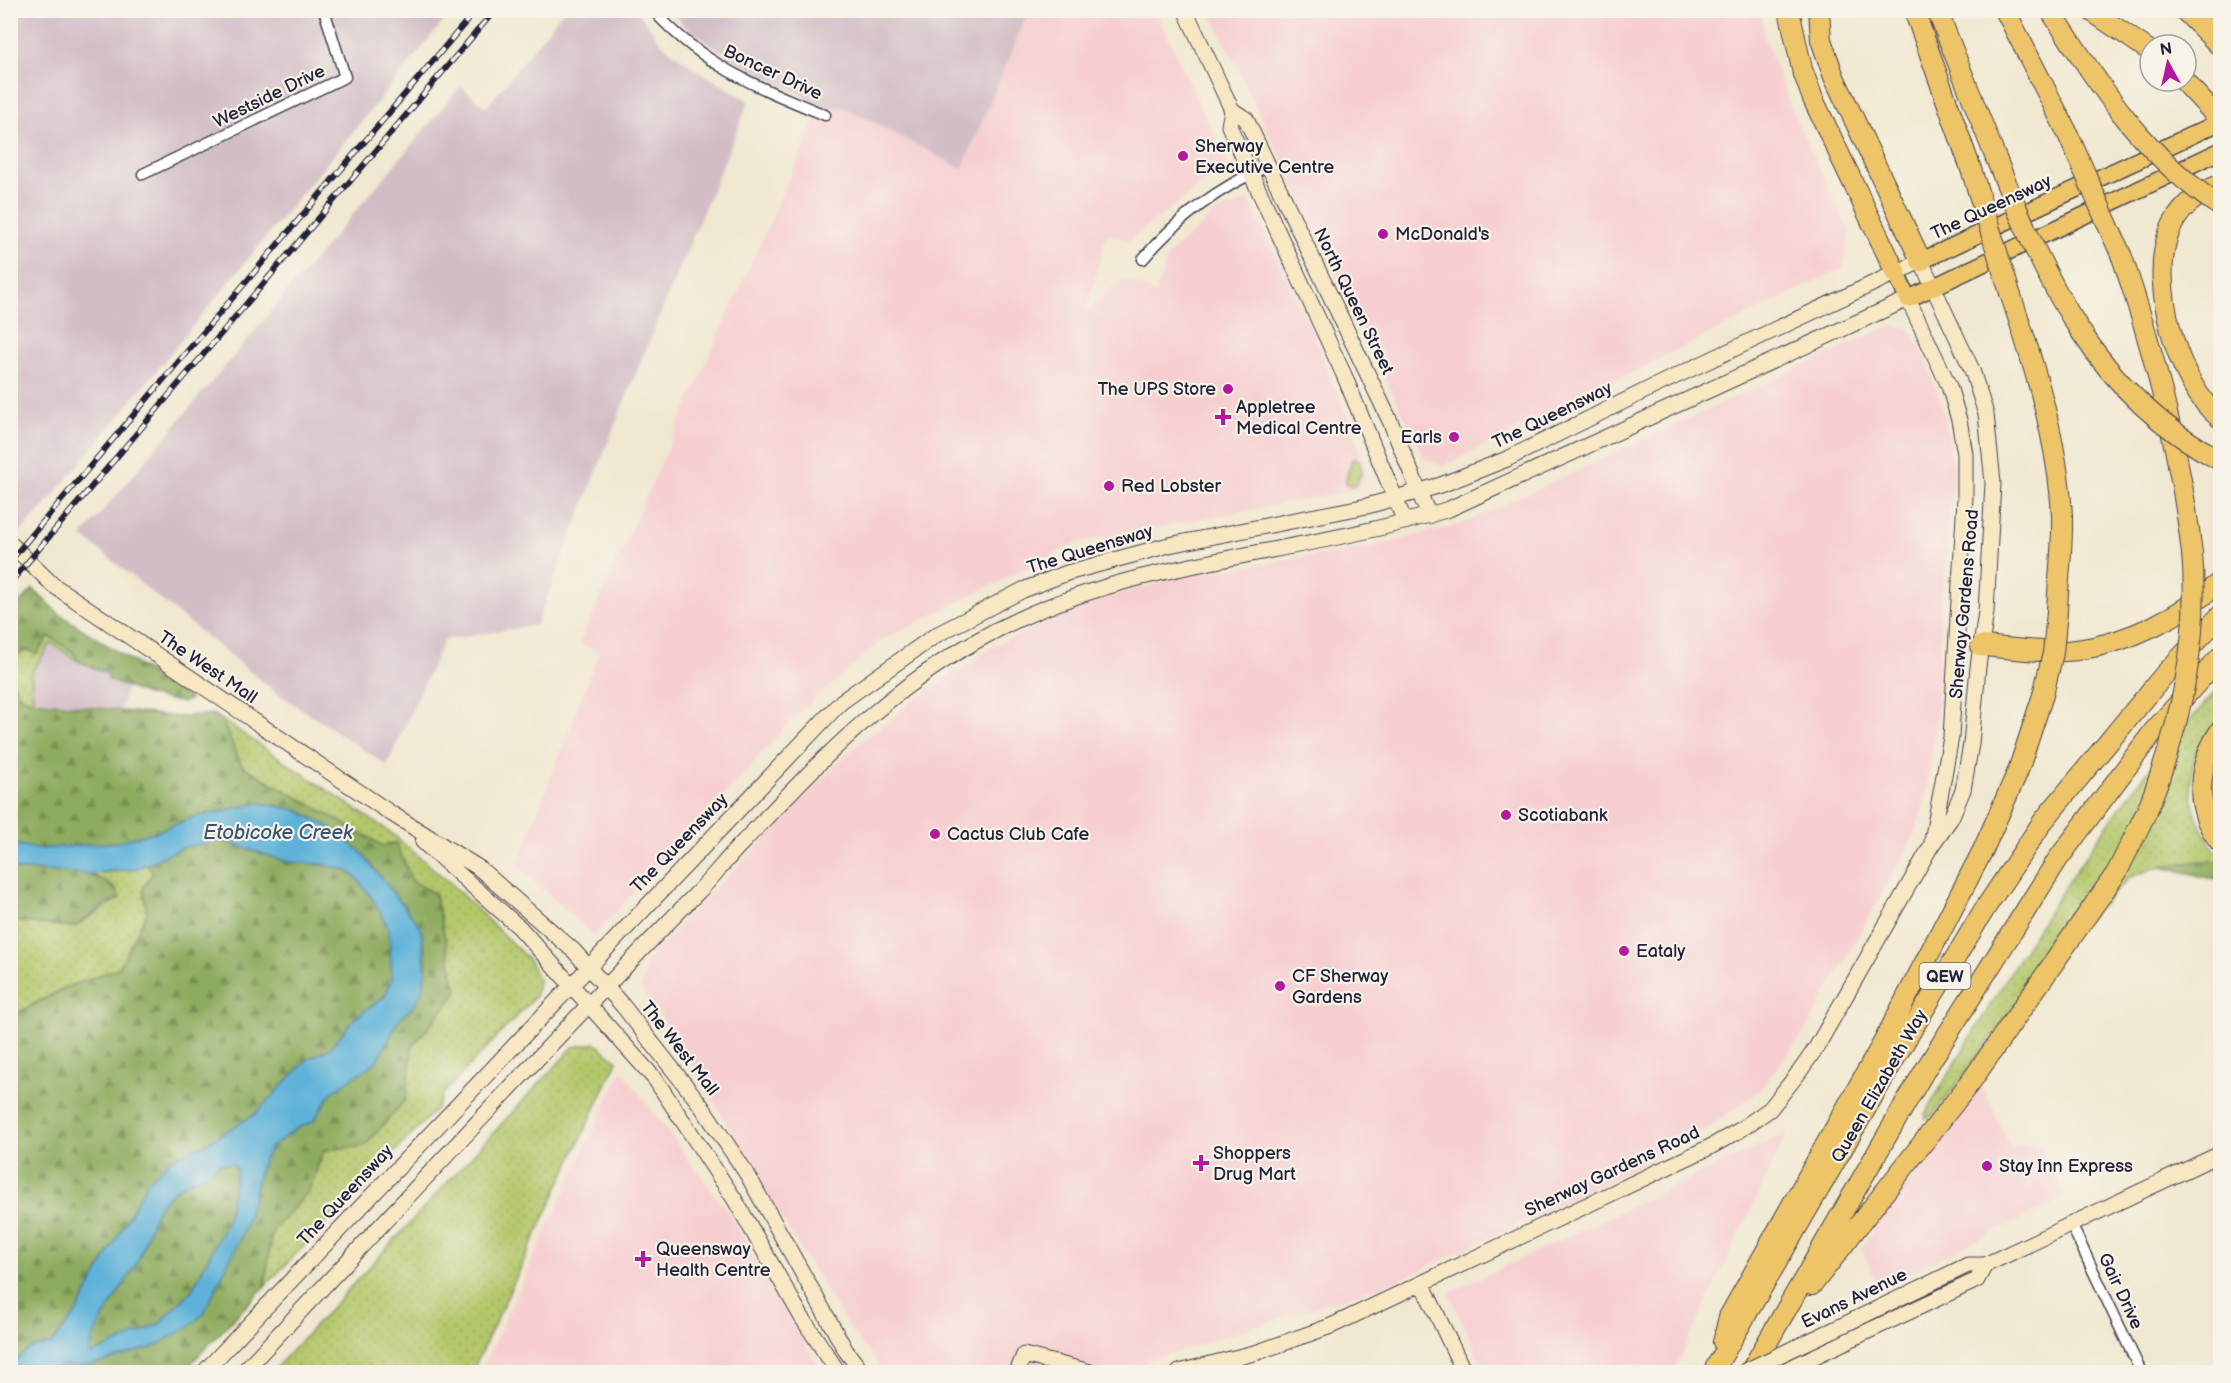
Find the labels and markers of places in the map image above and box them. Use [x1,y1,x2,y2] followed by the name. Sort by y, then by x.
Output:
[1195,136,1334,178] place label: Sherway Executive Centre
[1176,149,1190,163] marker: Sherway Executive Centre
[1395,224,1490,245] place label: McDonald's
[1376,227,1390,241] marker: McDonald's
[1097,379,1216,400] place label: The UPS Store
[1221,382,1235,396] marker: The UPS Store
[1236,397,1362,439] place label: Appletree Medical Centre
[1214,408,1232,426] marker: Appletree Medical Centre
[1401,427,1442,448] place label: Earls
[1447,430,1461,444] marker: Earls
[1121,476,1221,497] place label: Red Lobster
[1102,479,1116,493] marker: Red Lobster
[1518,805,1608,826] place label: Scotiabank
[1499,808,1513,822] marker: Scotiabank
[947,824,1089,845] place label: Cactus Club Cafe
[928,827,942,841] marker: Cactus Club Cafe
[1636,941,1686,962] place label: Eataly
[1617,944,1631,958] marker: Eataly
[1292,966,1389,1008] place label: CF Sherway Gardens
[1273,979,1287,993] marker: CF Sherway Gardens
[1213,1143,1296,1185] place label: Shoppers Drug Mart
[1194,1156,1208,1170] marker: Shoppers Drug Mart
[1999,1156,2133,1177] place label: Stay Inn Express
[1980,1159,1994,1173] marker: Stay Inn Express
[656,1239,771,1281] place label: Queensway Health Centre
[634,1250,652,1268] marker: Queensway Health Centre

